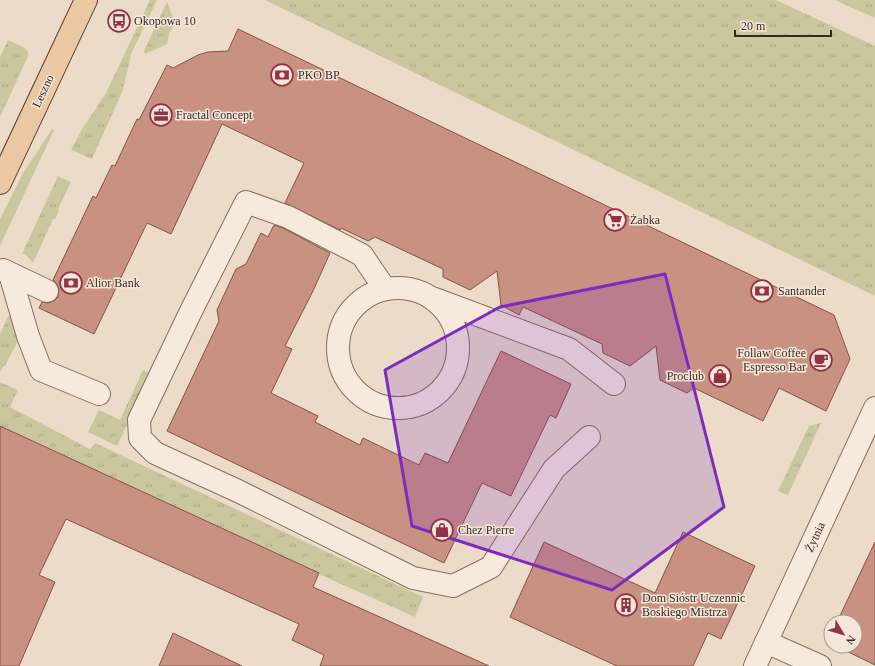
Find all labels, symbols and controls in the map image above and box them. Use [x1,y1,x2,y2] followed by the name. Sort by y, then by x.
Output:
[106,8,132,34] bus stop icon: Okopowa 10
[735,12,831,38] scale bar
[134,14,196,28] place label: Okopowa 10
[741,19,766,33] text: 20 m
[269,62,295,88] bank icon: PKO BP
[298,68,340,82] place label: PKO BP
[29,72,57,110] street label: Leszno
[148,102,174,128] office icon: Fractal Concept
[176,108,253,122] place label: Fractal Concept
[602,207,628,233] supermarket icon: Żabka
[630,213,661,227] place label: Żabka
[58,270,84,296] bank icon: Alior Bank
[86,276,140,290] place label: Alior Bank
[749,278,775,304] bank icon: Santander
[778,284,826,298] place label: Santander
[737,346,806,374] place label: Follaw Coffee Espresso Bar
[808,347,834,373] cafe icon: Follaw Coffee Espresso Bar
[707,363,733,389] shop icon: Proclub
[667,369,704,383] place label: Proclub
[429,517,455,543] shop icon: Chez Pierre
[802,519,828,554] street label: Żytnia
[458,523,514,537] place label: Chez Pierre
[642,591,745,619] place label: Dom Sióstr Uczennic Boskiego Mistrza
[613,592,639,618] building icon: Dom Sióstr Uczennic Boskiego Mistrza
[823,614,863,654] north arrow
[844,633,858,647] text: N

